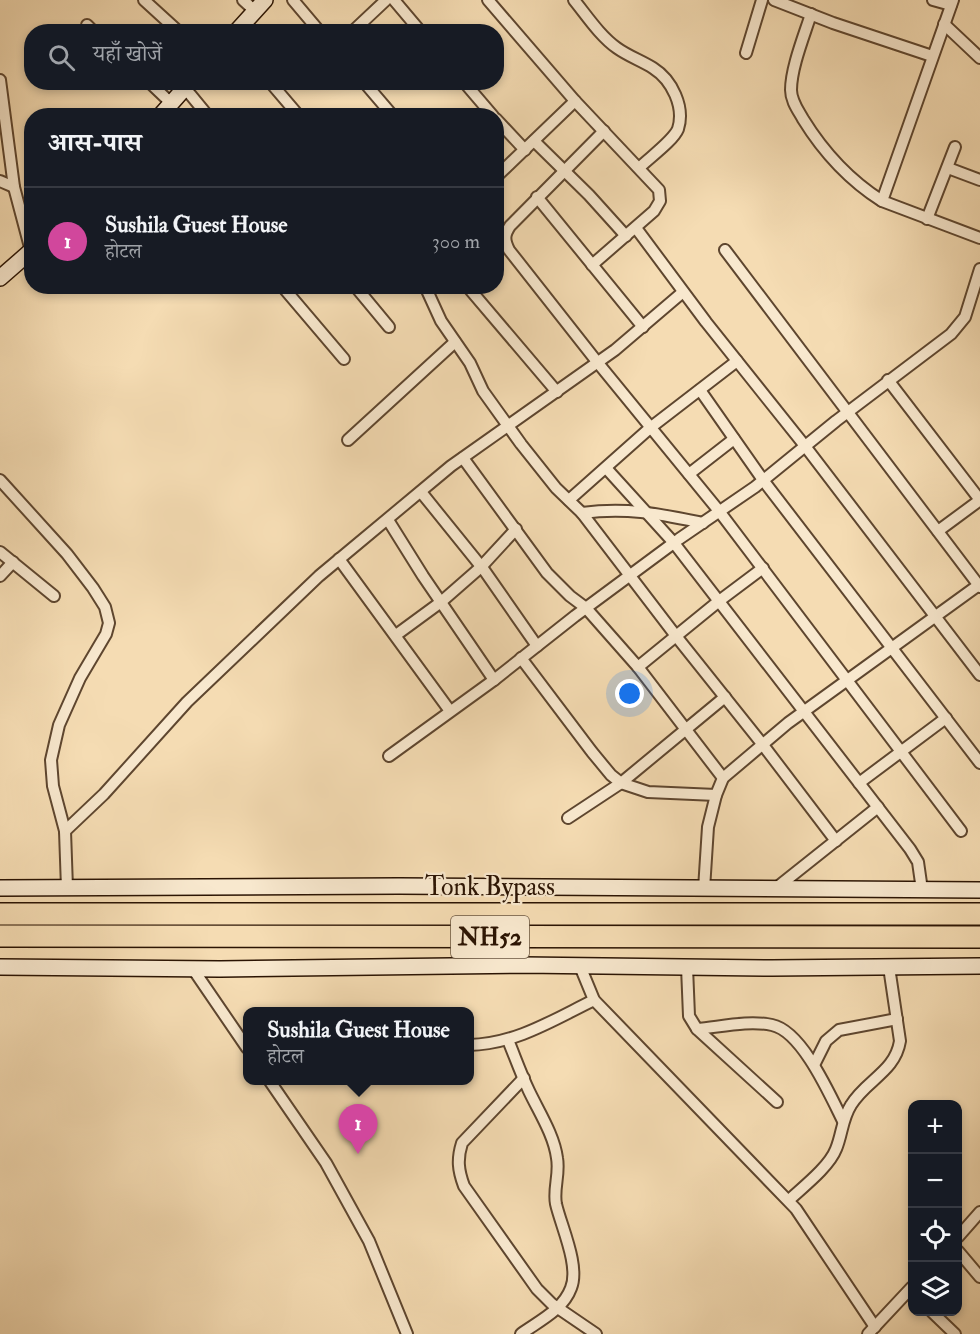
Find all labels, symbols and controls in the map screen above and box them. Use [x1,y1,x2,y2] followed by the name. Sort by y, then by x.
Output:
[24,24,504,90] search box
[93,40,162,68] text: यहाँ खोजें
[45,41,78,74] icon: search
[48,127,142,159] text: आस-पास
[105,211,288,239] text: Sushila Guest House
[64,229,71,254] text: 1
[432,229,480,254] text: 300 m
[105,239,142,264] text: होटल
[615,679,644,708] your location
[425,871,555,904] street label: Tonk Bypass
[451,916,529,958] road number: NH52
[243,1007,474,1085] popup
[267,1016,450,1044] text: Sushila Guest House
[267,1044,304,1069] text: होटल
[908,1100,962,1316] map controls
[908,1100,962,1154] button: +
[338,1104,378,1154] pin: 1
[908,1154,962,1208] button: −
[908,1208,962,1262] button: locate
[908,1262,962,1316] button: layers

